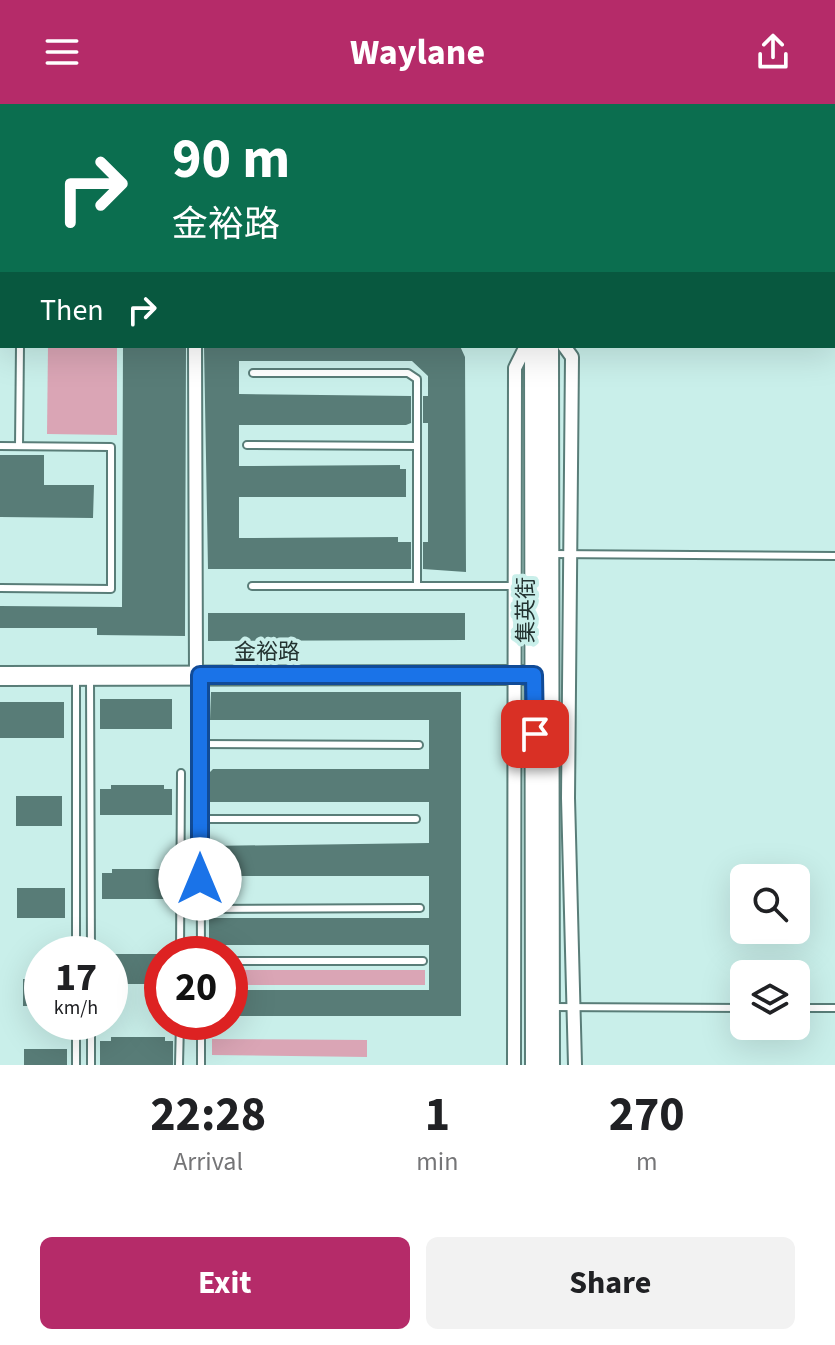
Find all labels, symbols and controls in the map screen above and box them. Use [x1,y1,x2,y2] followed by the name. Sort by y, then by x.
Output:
[350,27,485,78] text: Waylane
[40,30,84,74] icon: menu
[751,30,795,74] icon: share
[172,120,290,199] text: 90 m
[40,136,144,240] icon: right
[172,199,280,250] text: 金裕路
[120,288,164,332] icon: right
[40,289,104,332] text: Then
[510,577,542,643] street label: 集英街
[234,636,300,668] street label: 金裕路
[501,700,569,768] pin
[513,712,557,756] icon: arrive
[158,837,242,921] position arrow
[730,864,810,1040] map controls
[730,864,810,944] button: search
[144,936,248,1040] speed limit sign: 20
[55,949,97,1006] text: 17
[730,960,810,1040] button: layers
[54,994,98,1022] text: km/h
[150,1081,266,1149] text: 22:28
[425,1081,450,1149] text: 1
[609,1081,685,1149] text: 270
[173,1143,243,1180] text: Arrival
[416,1143,458,1180] text: min
[636,1143,657,1180] text: m
[40,1237,410,1329] button: Exit
[426,1237,795,1329] button: Share

